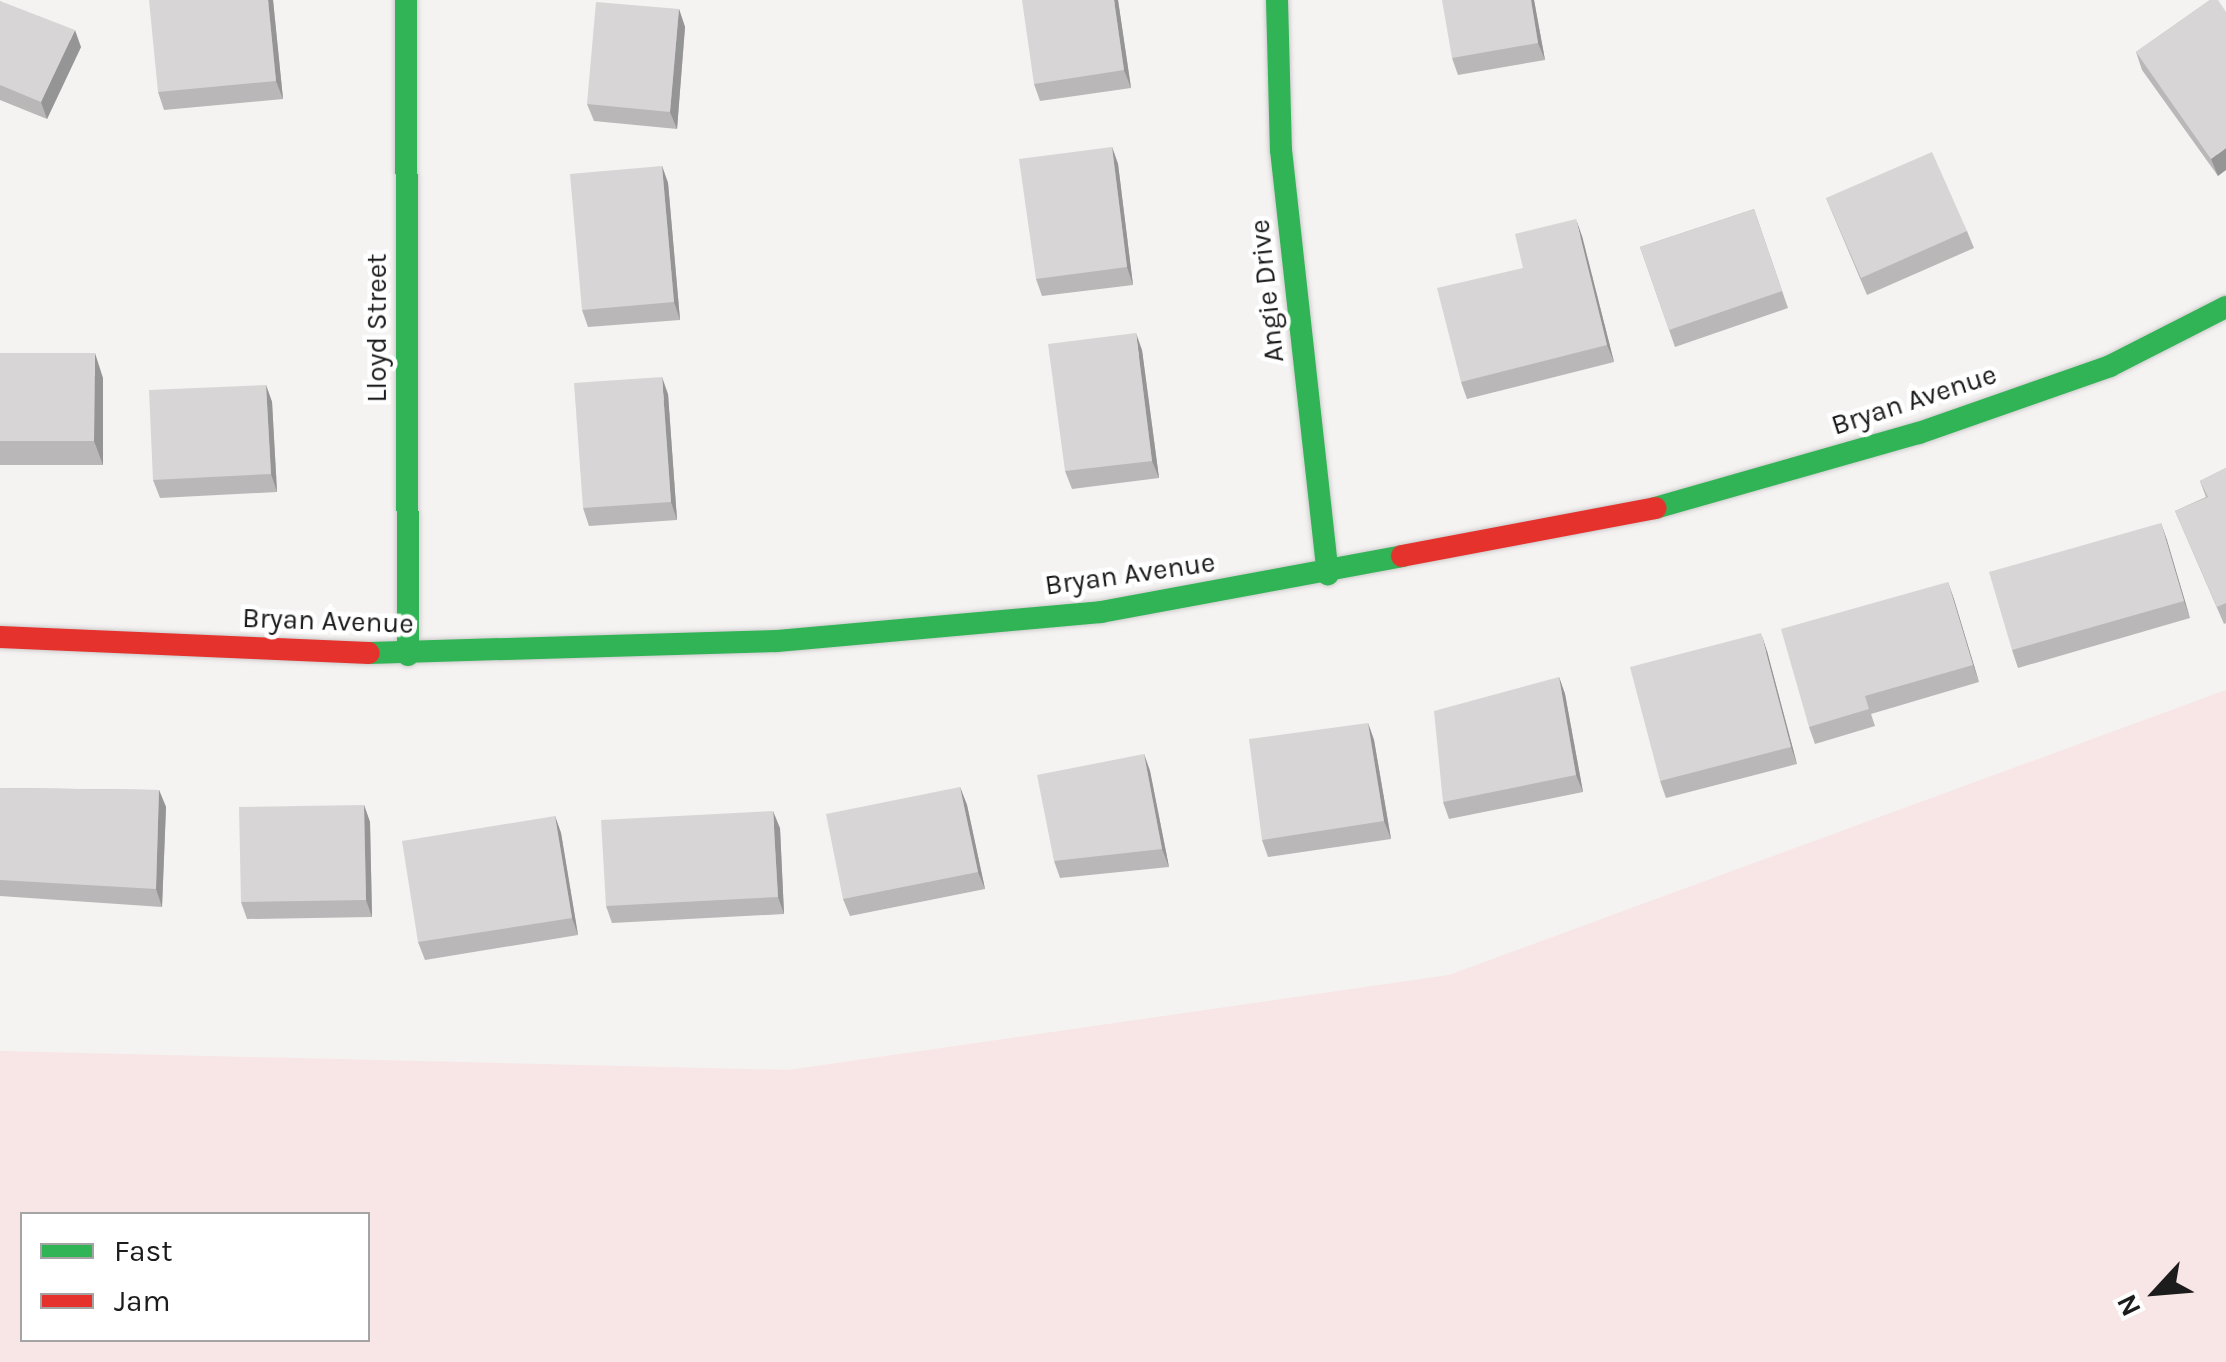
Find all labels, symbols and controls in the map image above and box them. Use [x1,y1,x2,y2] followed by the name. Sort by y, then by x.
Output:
[1243,218,1291,364] street label: Angie Drive
[360,253,394,403] street label: Lloyd Street
[1827,357,2001,443] street label: Bryan Avenue
[1043,545,1217,603] street label: Bryan Avenue
[242,601,414,641] street label: Bryan Avenue
[20,1212,370,1342] legend
[114,1233,173,1269] text: Fast
[2106,1242,2206,1342] north arrow
[114,1283,171,1319] text: Jam
[2109,1289,2148,1322] text: N

